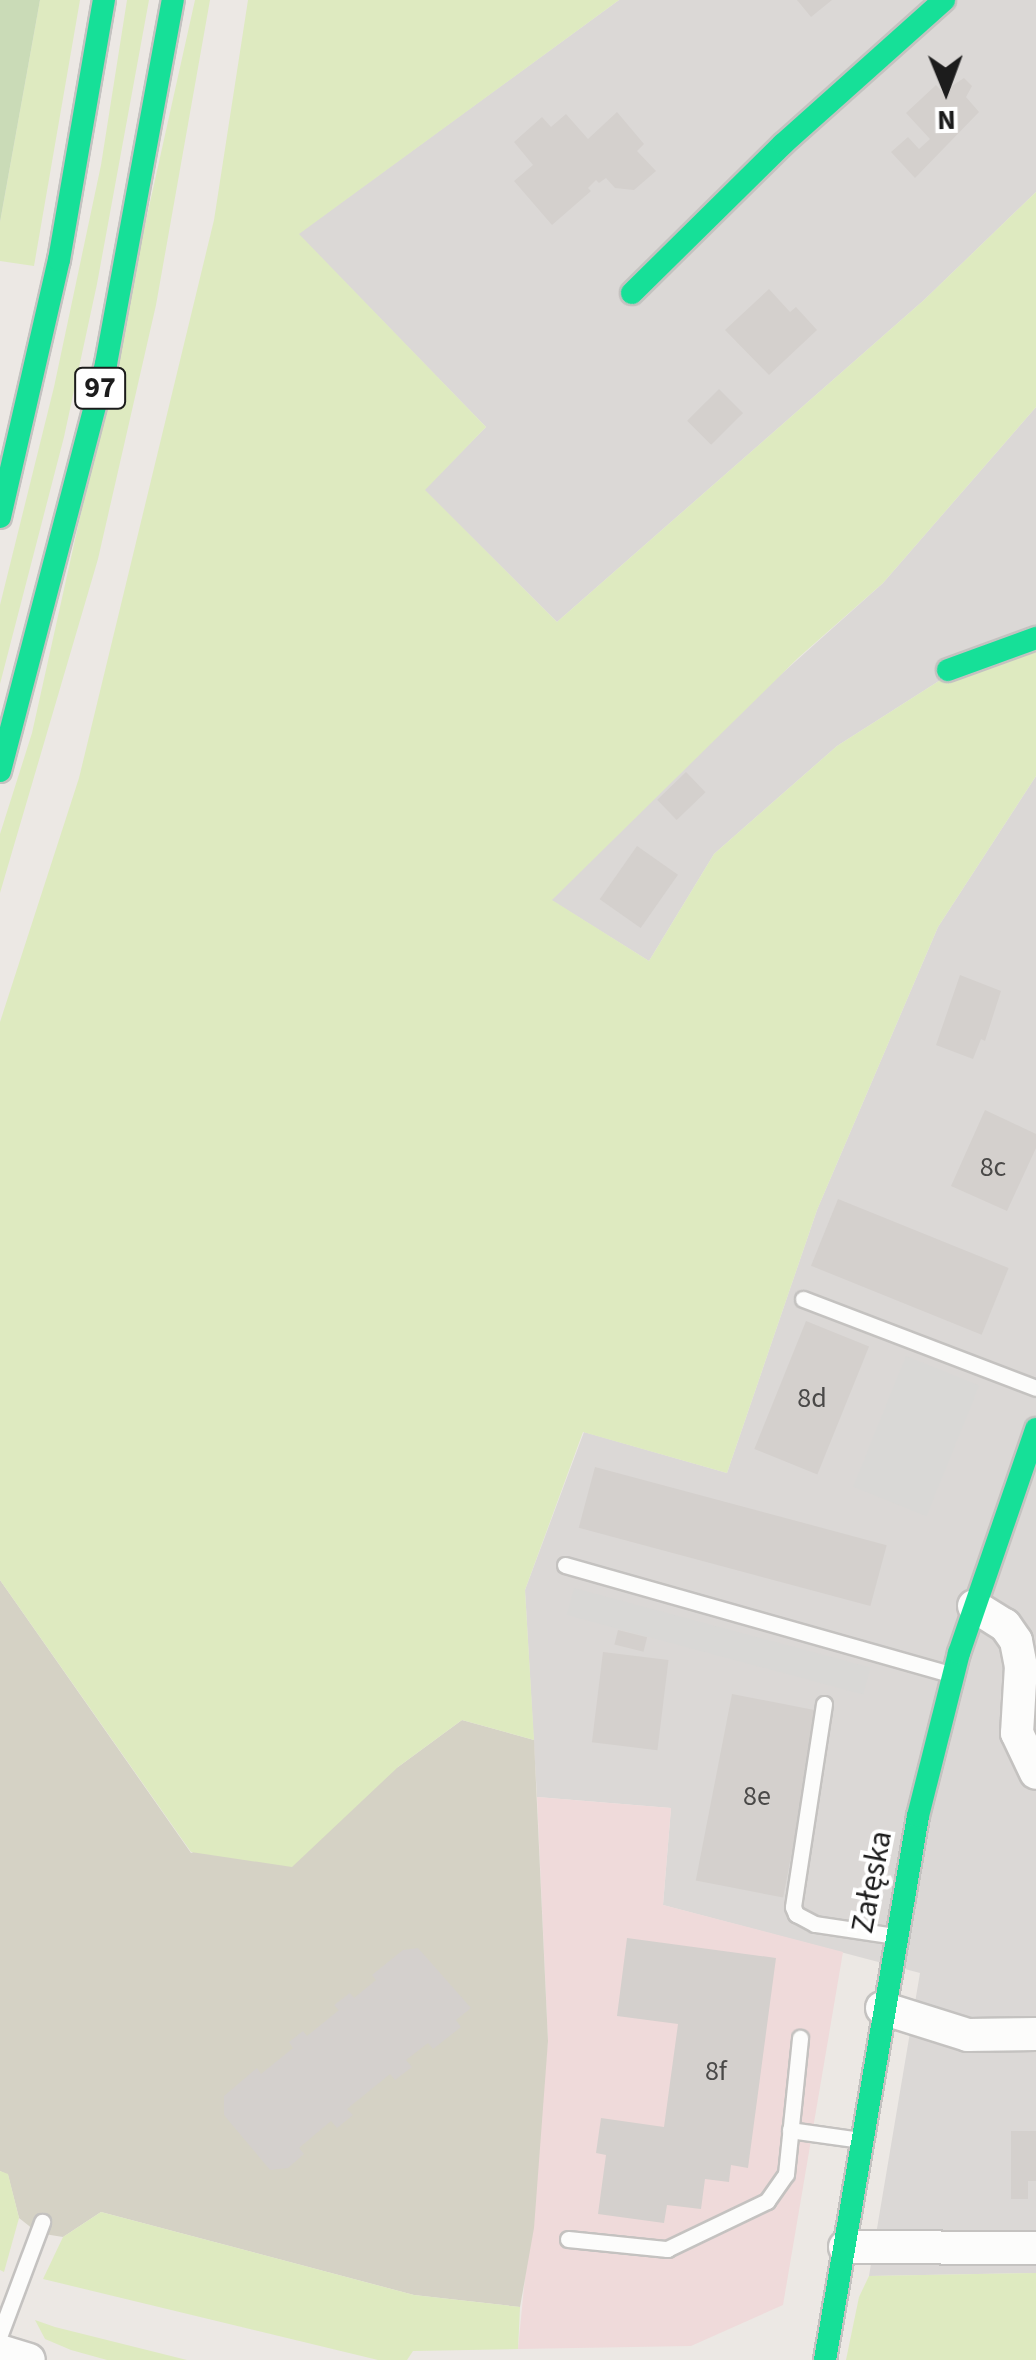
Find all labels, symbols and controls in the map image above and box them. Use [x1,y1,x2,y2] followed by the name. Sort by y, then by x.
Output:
[896,40,996,140] north arrow
[937,100,956,140] text: N
[72,363,128,413] road number: 97
[980,1150,1006,1184] house number: 8c
[797,1381,827,1415] house number: 8d
[743,1779,771,1813] house number: 8e
[843,1828,901,1936] street label: Załęska
[705,2054,727,2088] house number: 8f

